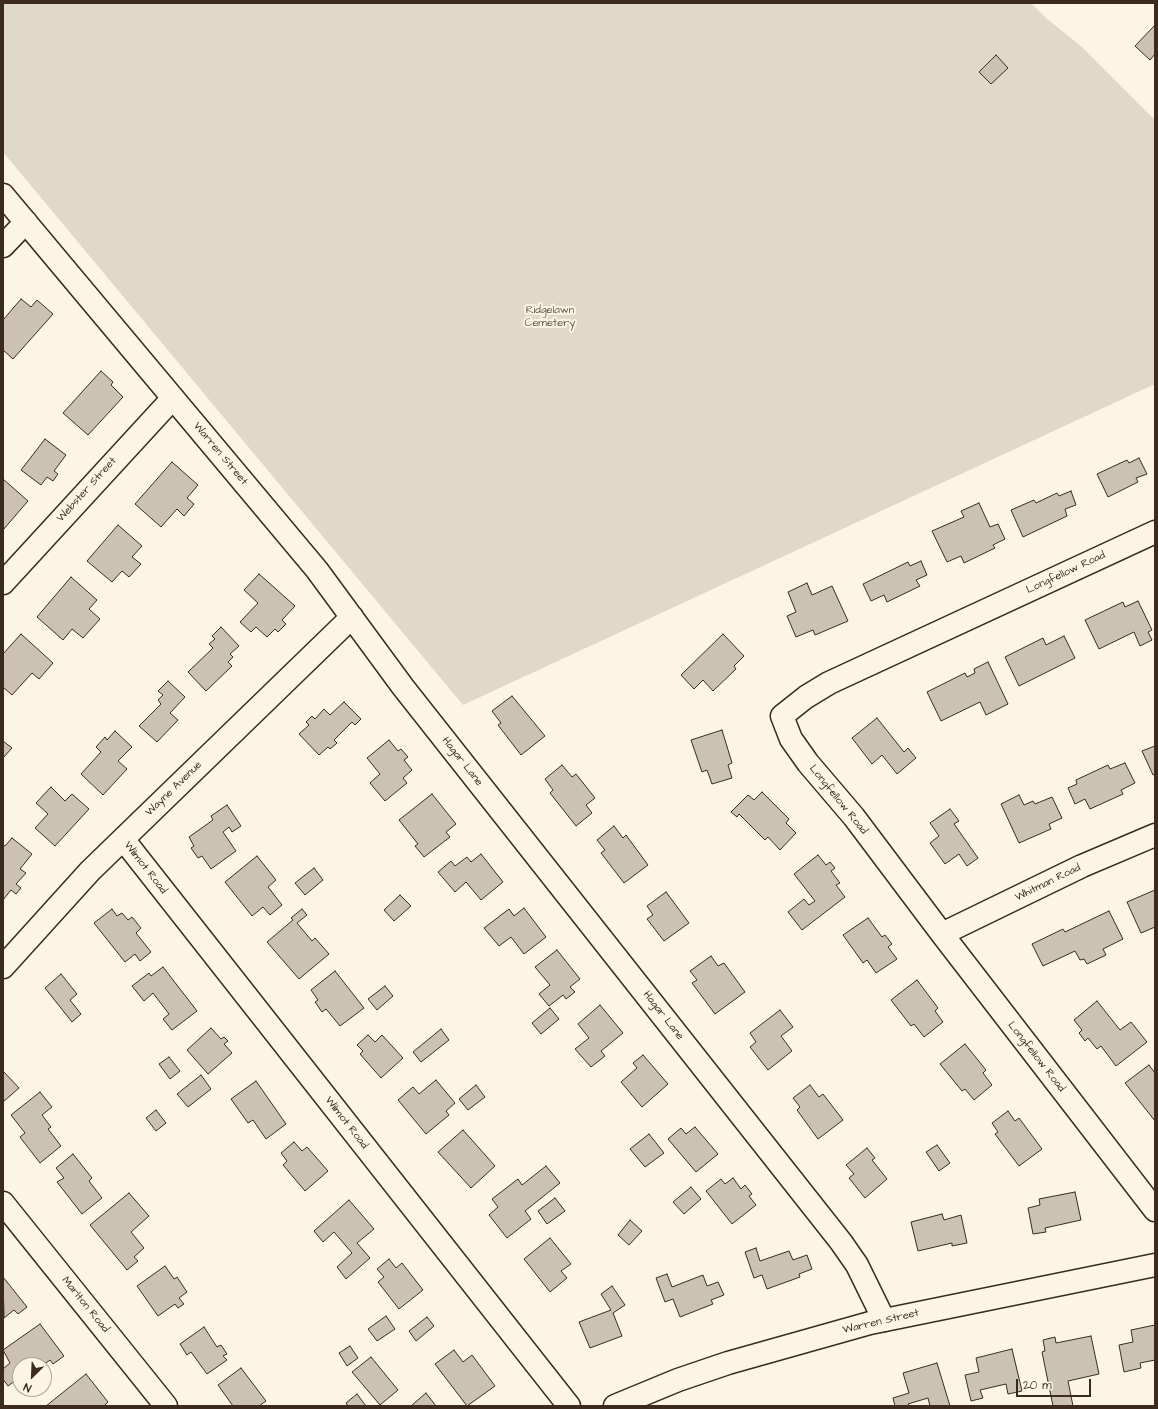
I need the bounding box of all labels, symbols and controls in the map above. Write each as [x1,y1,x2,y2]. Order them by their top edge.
park label: Ridgelawn Cemetery [525,304,575,330]
street label: Warren Street [190,420,250,488]
street label: Webster Street [54,455,120,525]
street label: Longfellow Road [1024,549,1108,597]
street label: Hagar Lane [439,735,485,789]
street label: Wayne Avenue [143,759,205,819]
street label: Longfellow Road [806,763,870,837]
street label: Wilmot Road [121,839,169,897]
street label: Whitman Road [1013,861,1083,905]
street label: Hagar Lane [640,989,686,1043]
street label: Longfellow Road [1004,1019,1068,1095]
street label: Wilmot Road [322,1094,370,1152]
street label: Marlton Road [58,1274,112,1336]
street label: Warren Street [842,1307,920,1337]
north arrow [12,1357,52,1397]
scale bar [1018,1371,1093,1397]
text: 20 m [1023,1377,1052,1394]
text: N [21,1379,34,1396]

